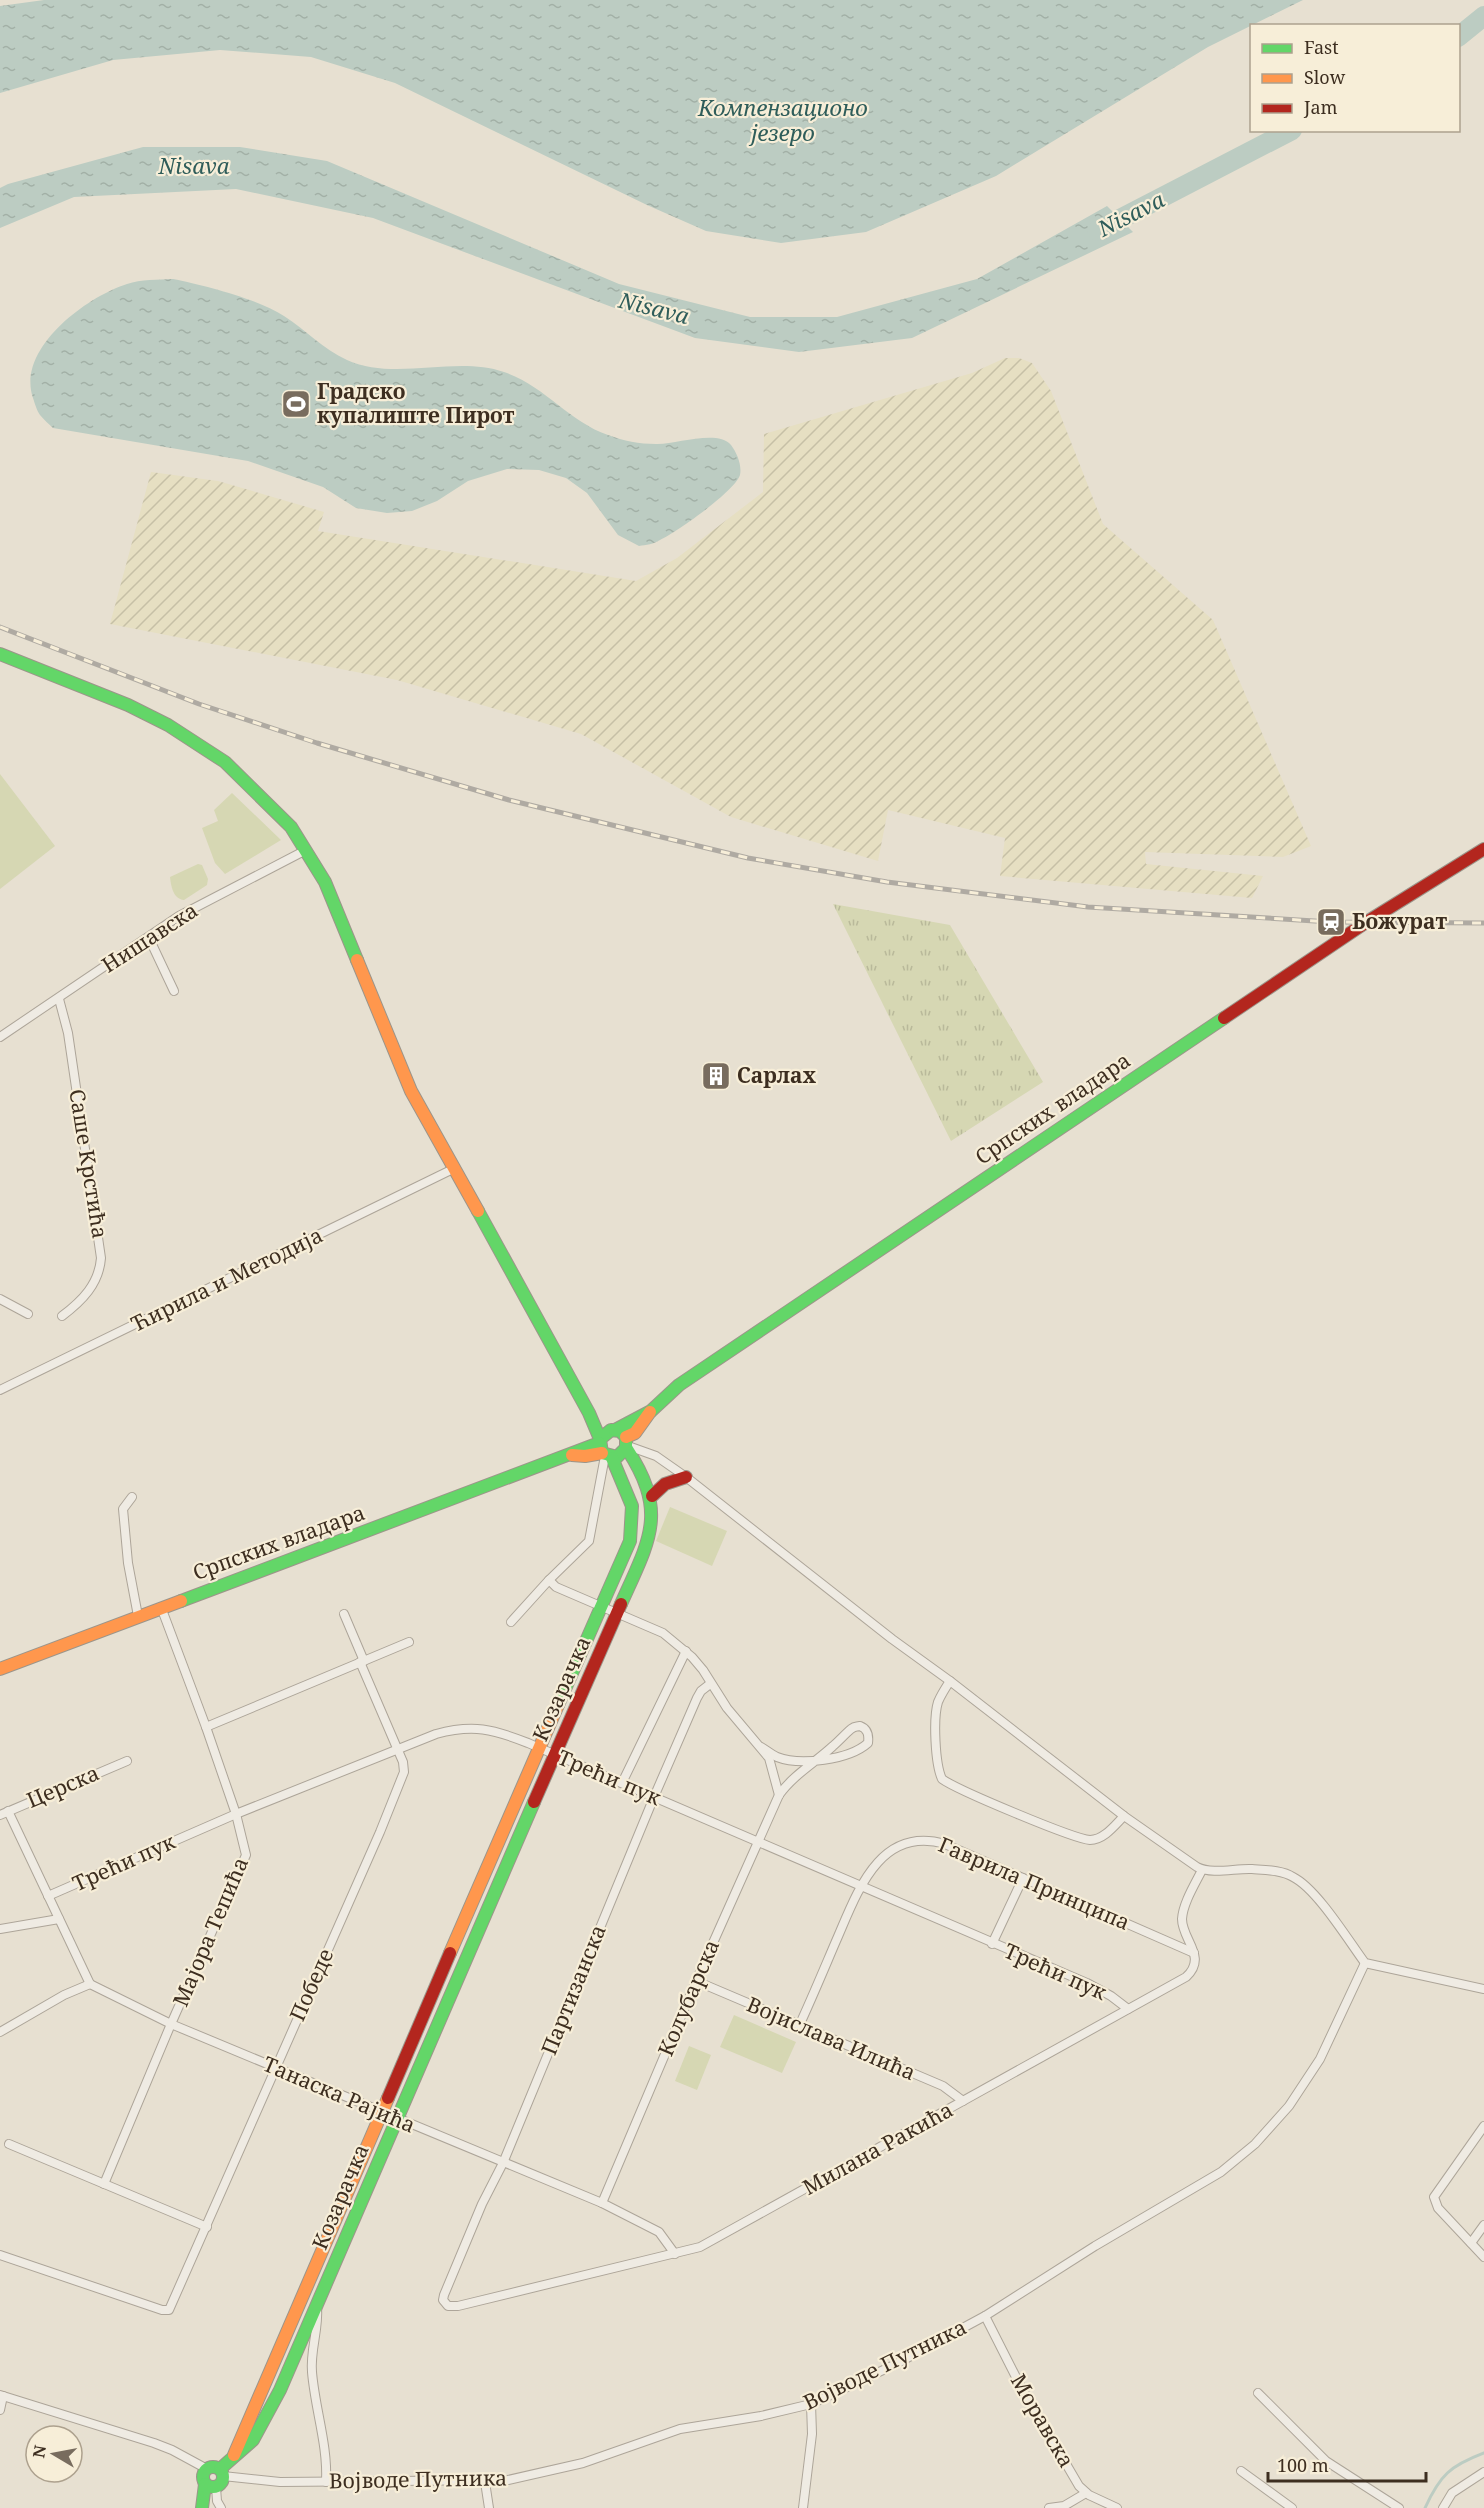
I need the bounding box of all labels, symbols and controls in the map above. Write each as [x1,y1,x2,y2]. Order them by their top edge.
legend [1250,24,1460,132]
text: Fast [1304,35,1339,59]
text: Slow [1304,65,1346,89]
water label: Компензационо језеро [697,92,868,147]
text: Jam [1303,95,1338,119]
water label: Nisava [158,150,230,180]
water label: Nisava [1091,184,1169,243]
water label: Nisava [615,284,693,330]
place label: Градско купалиште Пирот [317,377,515,429]
sports icon: Градско купалиште Пирот [280,388,312,420]
street label: Нишавска [96,896,203,979]
station icon: Божурат [1315,906,1347,938]
place label: Божурат [1352,907,1447,935]
street label: Српских владара [969,1046,1135,1170]
building icon: Сарлах [700,1060,732,1092]
place label: Сарлах [737,1061,816,1089]
street label: Саше Крстића [63,1087,115,1241]
street label: Ћирила и Методија [126,1220,327,1338]
street label: Српских владара [189,1498,369,1586]
street label: Козарачка [526,1632,597,1745]
street label: Трећи пук [554,1743,666,1812]
street label: Церска [22,1758,103,1814]
street label: Трећи пук [68,1827,180,1897]
street label: Гаврила Принципа [934,1830,1134,1936]
street label: Мајора Тепића [166,1853,254,2011]
street label: Партизанска [534,1920,612,2059]
street label: Колубарска [651,1935,725,2060]
street label: Трећи пук [1000,1936,1112,2006]
street label: Победе [283,1944,339,2025]
street label: Војислава Илића [743,1990,920,2086]
street label: Танаска Рајића [259,2049,420,2139]
street label: Милана Ракића [797,2095,958,2201]
street label: Козарачка [305,2140,375,2254]
street label: Војводе Путника [798,2312,971,2416]
street label: Моравска [1005,2369,1081,2472]
north arrow [24,2424,84,2484]
text: N [27,2443,51,2460]
scale bar [1268,2445,1426,2483]
text: 100 m [1277,2453,1329,2477]
street label: Војводе Путника [329,2463,507,2495]

